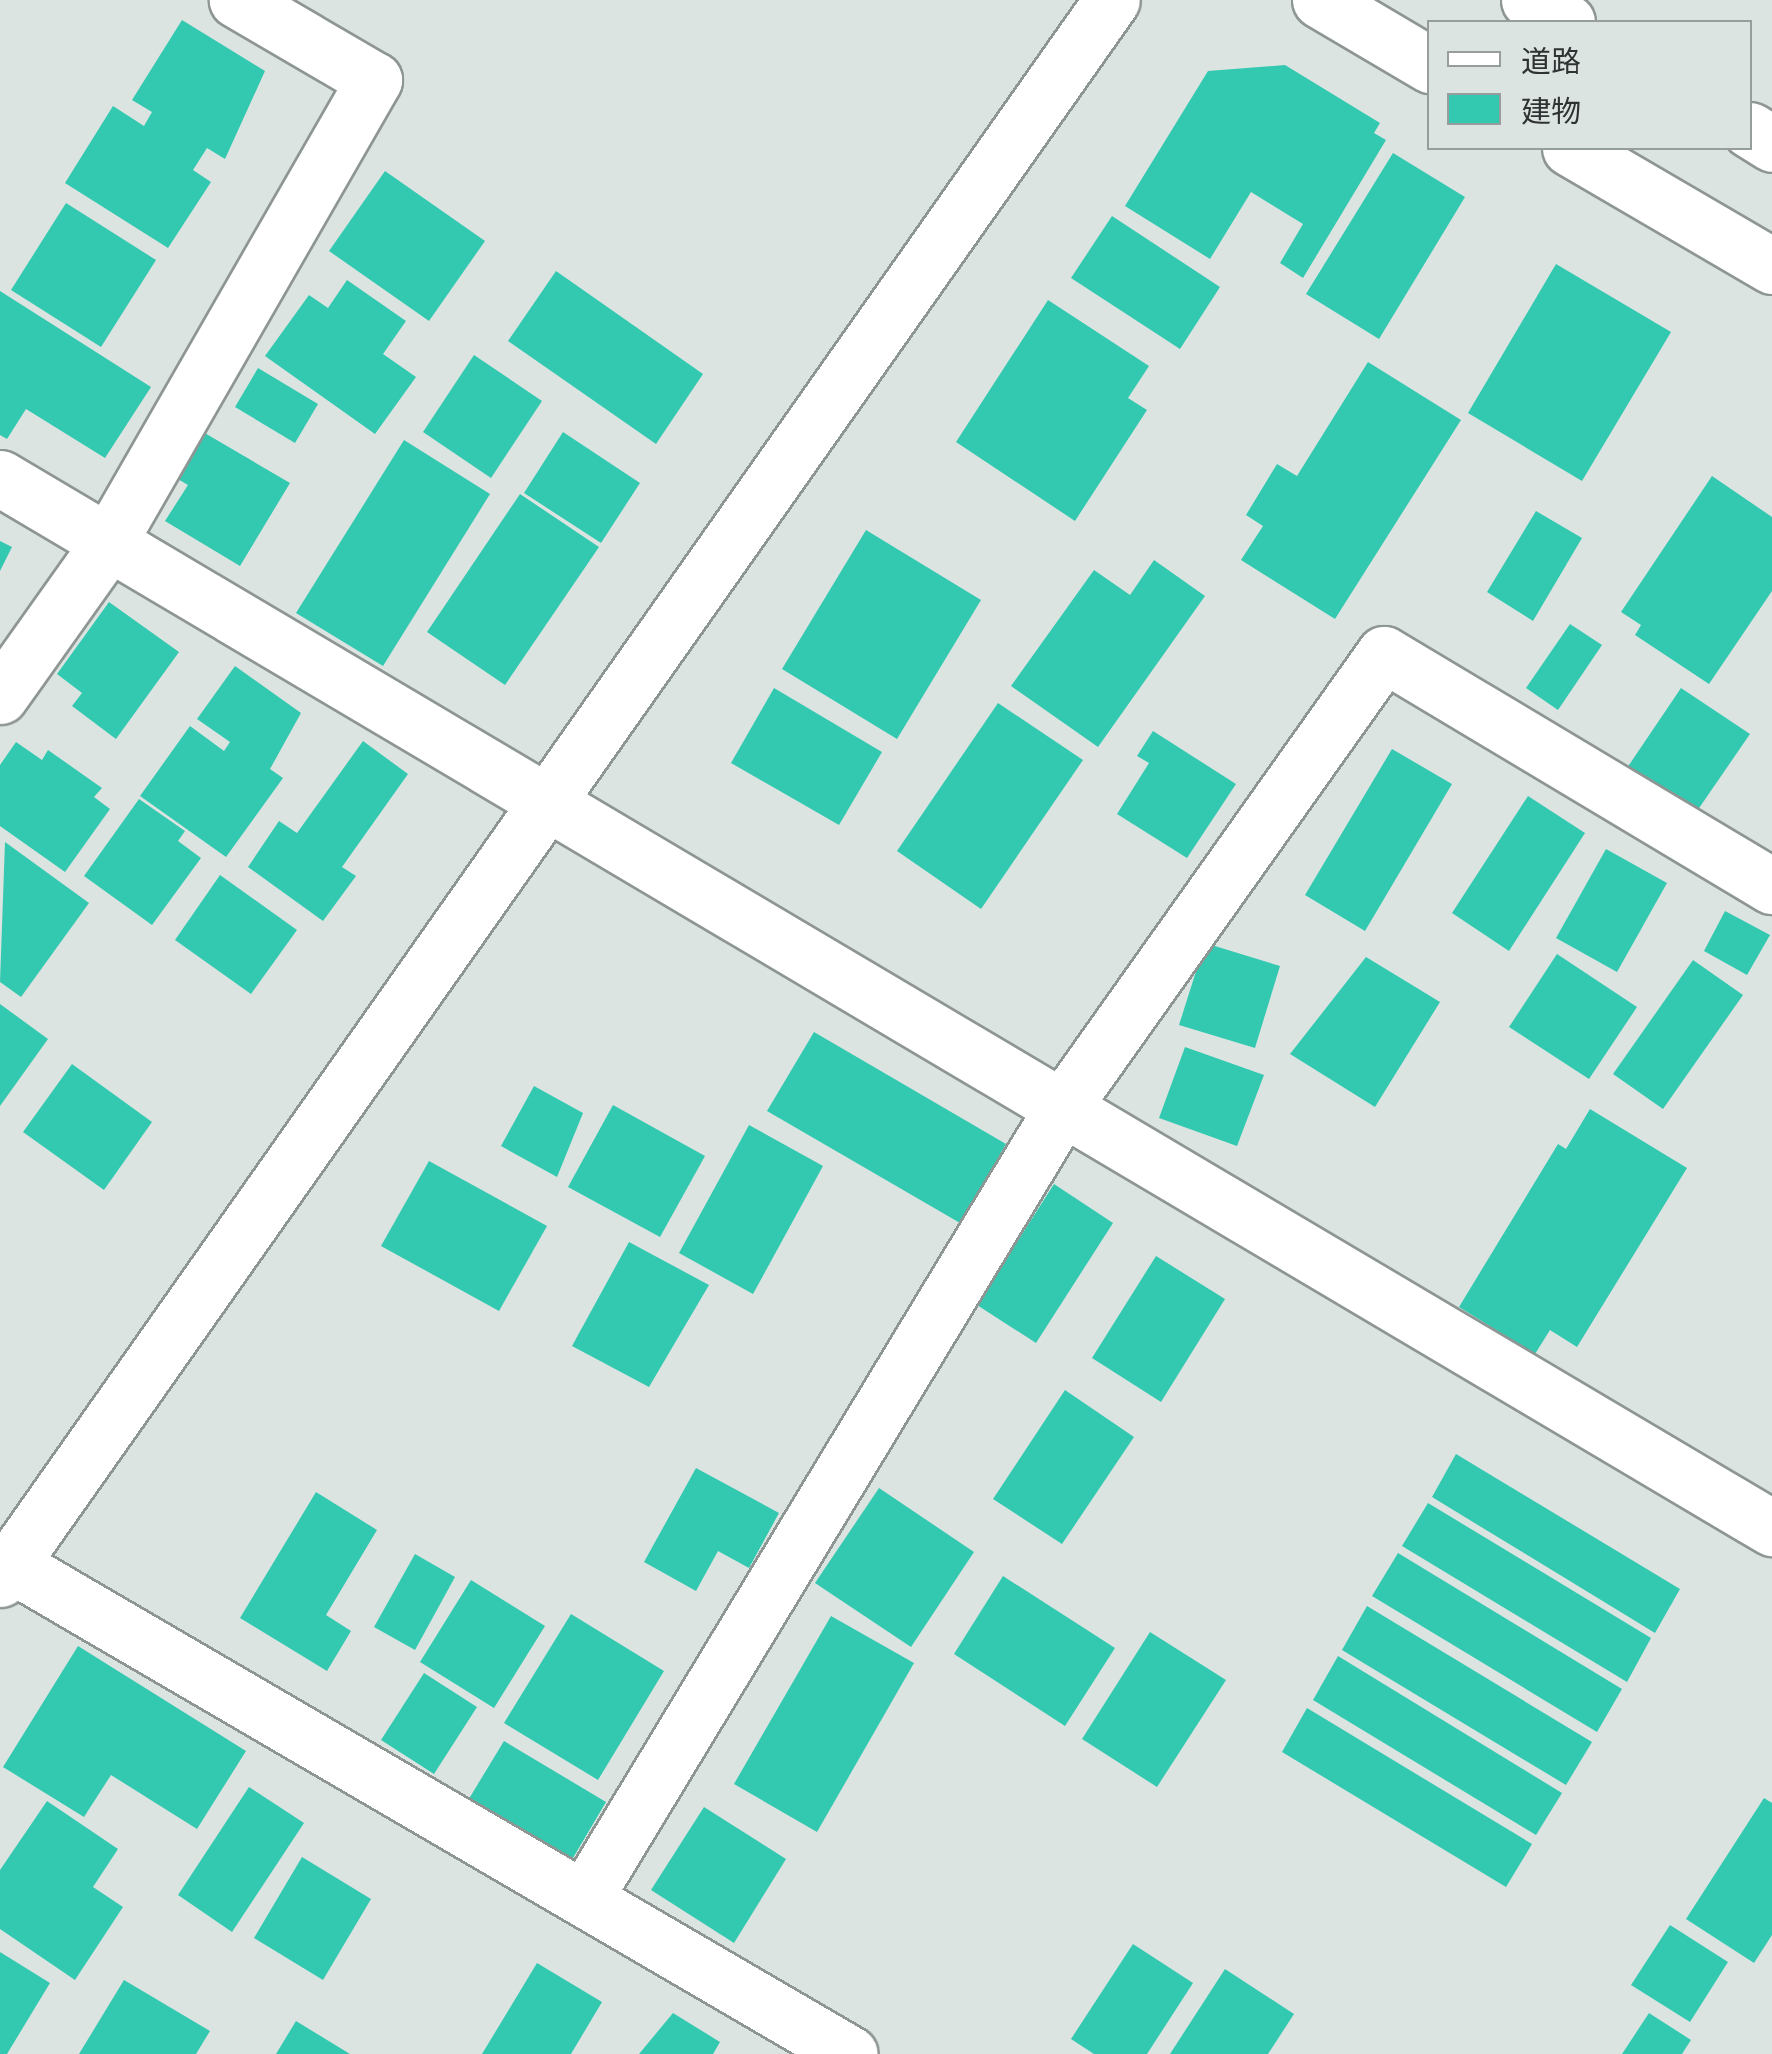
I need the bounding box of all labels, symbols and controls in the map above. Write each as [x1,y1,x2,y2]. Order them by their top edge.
legend [1427,20,1752,150]
text: 道路 [1521,44,1581,79]
text: 建物 [1521,94,1581,129]

